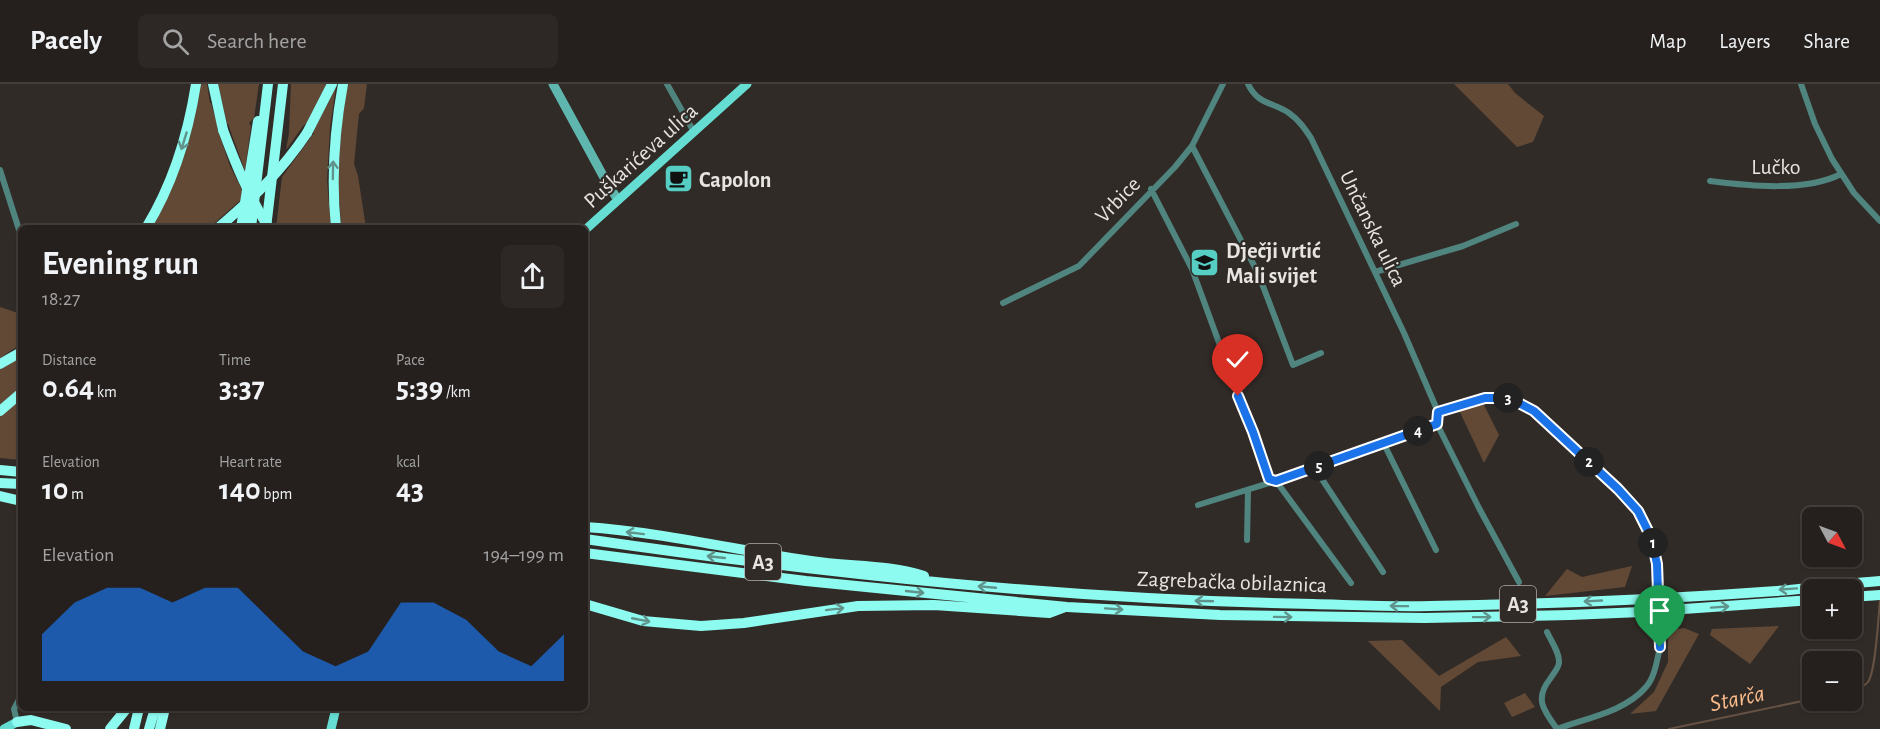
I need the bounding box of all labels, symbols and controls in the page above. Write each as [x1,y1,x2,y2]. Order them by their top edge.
search box [138,14,558,68]
icon: search [159,25,192,58]
text: Pacely [30,27,102,55]
text: Search here [207,30,307,52]
text: Map [1650,31,1686,52]
text: Layers [1719,31,1770,52]
text: Share [1803,31,1850,52]
street label: Puškarićeva ulica [580,99,702,212]
one-way arrow [178,131,189,150]
street label: Lučko [1751,156,1801,178]
one-way arrow [327,160,339,180]
cafe icon: Capolon [662,163,694,195]
street label: Unčanska ulica [1336,167,1411,290]
place label: Capolon [699,169,771,191]
street label: Vrbice [1091,173,1144,227]
place label: Dječji vrtić Mali svijet [1226,240,1321,288]
button: share [501,245,564,308]
school or university icon: Dječji vrtić Mali svijet [1189,247,1221,279]
text: Evening run [42,248,199,281]
text: 18:27 [42,289,80,309]
pin [1212,334,1263,396]
icon: check [1221,343,1254,376]
text: Distance [42,352,96,368]
text: Time [219,352,251,368]
text: Pace [396,352,425,368]
text: 0.64 [42,373,94,403]
text: 3:37 [219,373,265,403]
text: 5:39 [396,373,443,403]
pin: 3 [1493,383,1523,413]
text: km [94,384,117,400]
text: /km [443,384,471,400]
text: 3 [1505,390,1511,406]
pin: 4 [1403,416,1433,446]
text: 4 [1414,423,1422,439]
pin: 2 [1574,447,1604,477]
pin: 5 [1304,451,1334,481]
text: Elevation [42,454,100,470]
text: Heart rate [219,454,282,470]
text: kcal [396,454,420,470]
text: 2 [1585,454,1593,470]
text: 5 [1316,458,1322,474]
text: 10 [42,475,68,505]
text: 140 [219,475,261,505]
text: 43 [396,475,424,505]
text: m [68,486,84,502]
text: bpm [261,486,292,502]
north arrow [1802,507,1862,567]
map controls [1802,507,1862,711]
one-way arrow [626,527,645,538]
pin: 1 [1638,528,1668,558]
text: 1 [1650,535,1656,551]
road number: A3 [745,544,781,580]
text: Elevation [42,545,114,565]
text: 194–199 m [484,545,564,565]
one-way arrow [706,551,726,562]
street label: Zagrebačka obilaznica [1137,568,1327,596]
button: + [1802,579,1862,639]
one-way arrow [978,581,998,592]
one-way arrow [1779,584,1799,595]
pin [1634,585,1685,647]
road number: A3 [1500,586,1536,622]
one-way arrow [905,587,925,598]
icon: arrive [1643,594,1676,627]
one-way arrow [1194,595,1214,607]
one-way arrow [1584,595,1604,606]
one-way arrow [1389,600,1409,612]
one-way arrow [1710,601,1730,612]
one-way arrow [824,604,844,615]
one-way arrow [1104,604,1124,615]
one-way arrow [1272,611,1292,622]
one-way arrow [1472,611,1492,623]
one-way arrow [631,615,650,626]
button: − [1802,651,1862,711]
water label: Starča [1708,681,1767,716]

